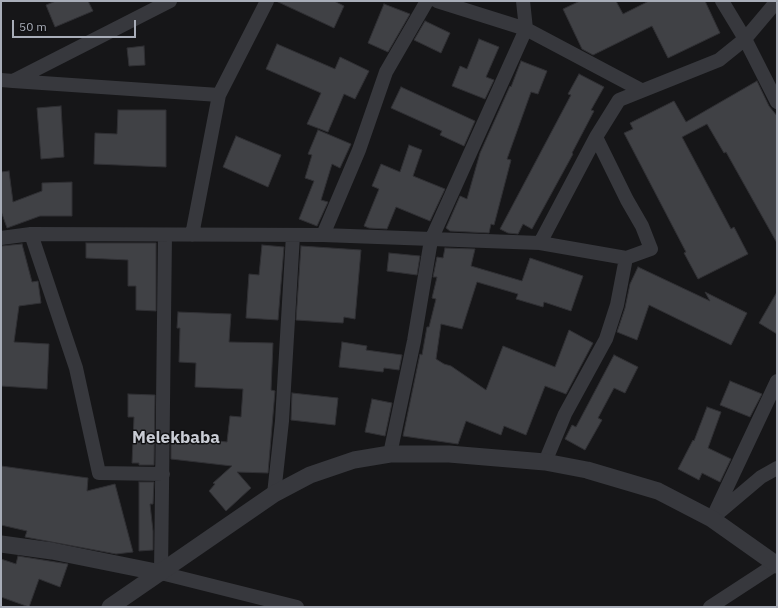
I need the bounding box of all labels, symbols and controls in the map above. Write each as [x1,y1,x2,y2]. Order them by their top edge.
scale bar [14,12,138,38]
text: 50 m [19,19,47,34]
district label: Melekbaba [132,428,220,448]

